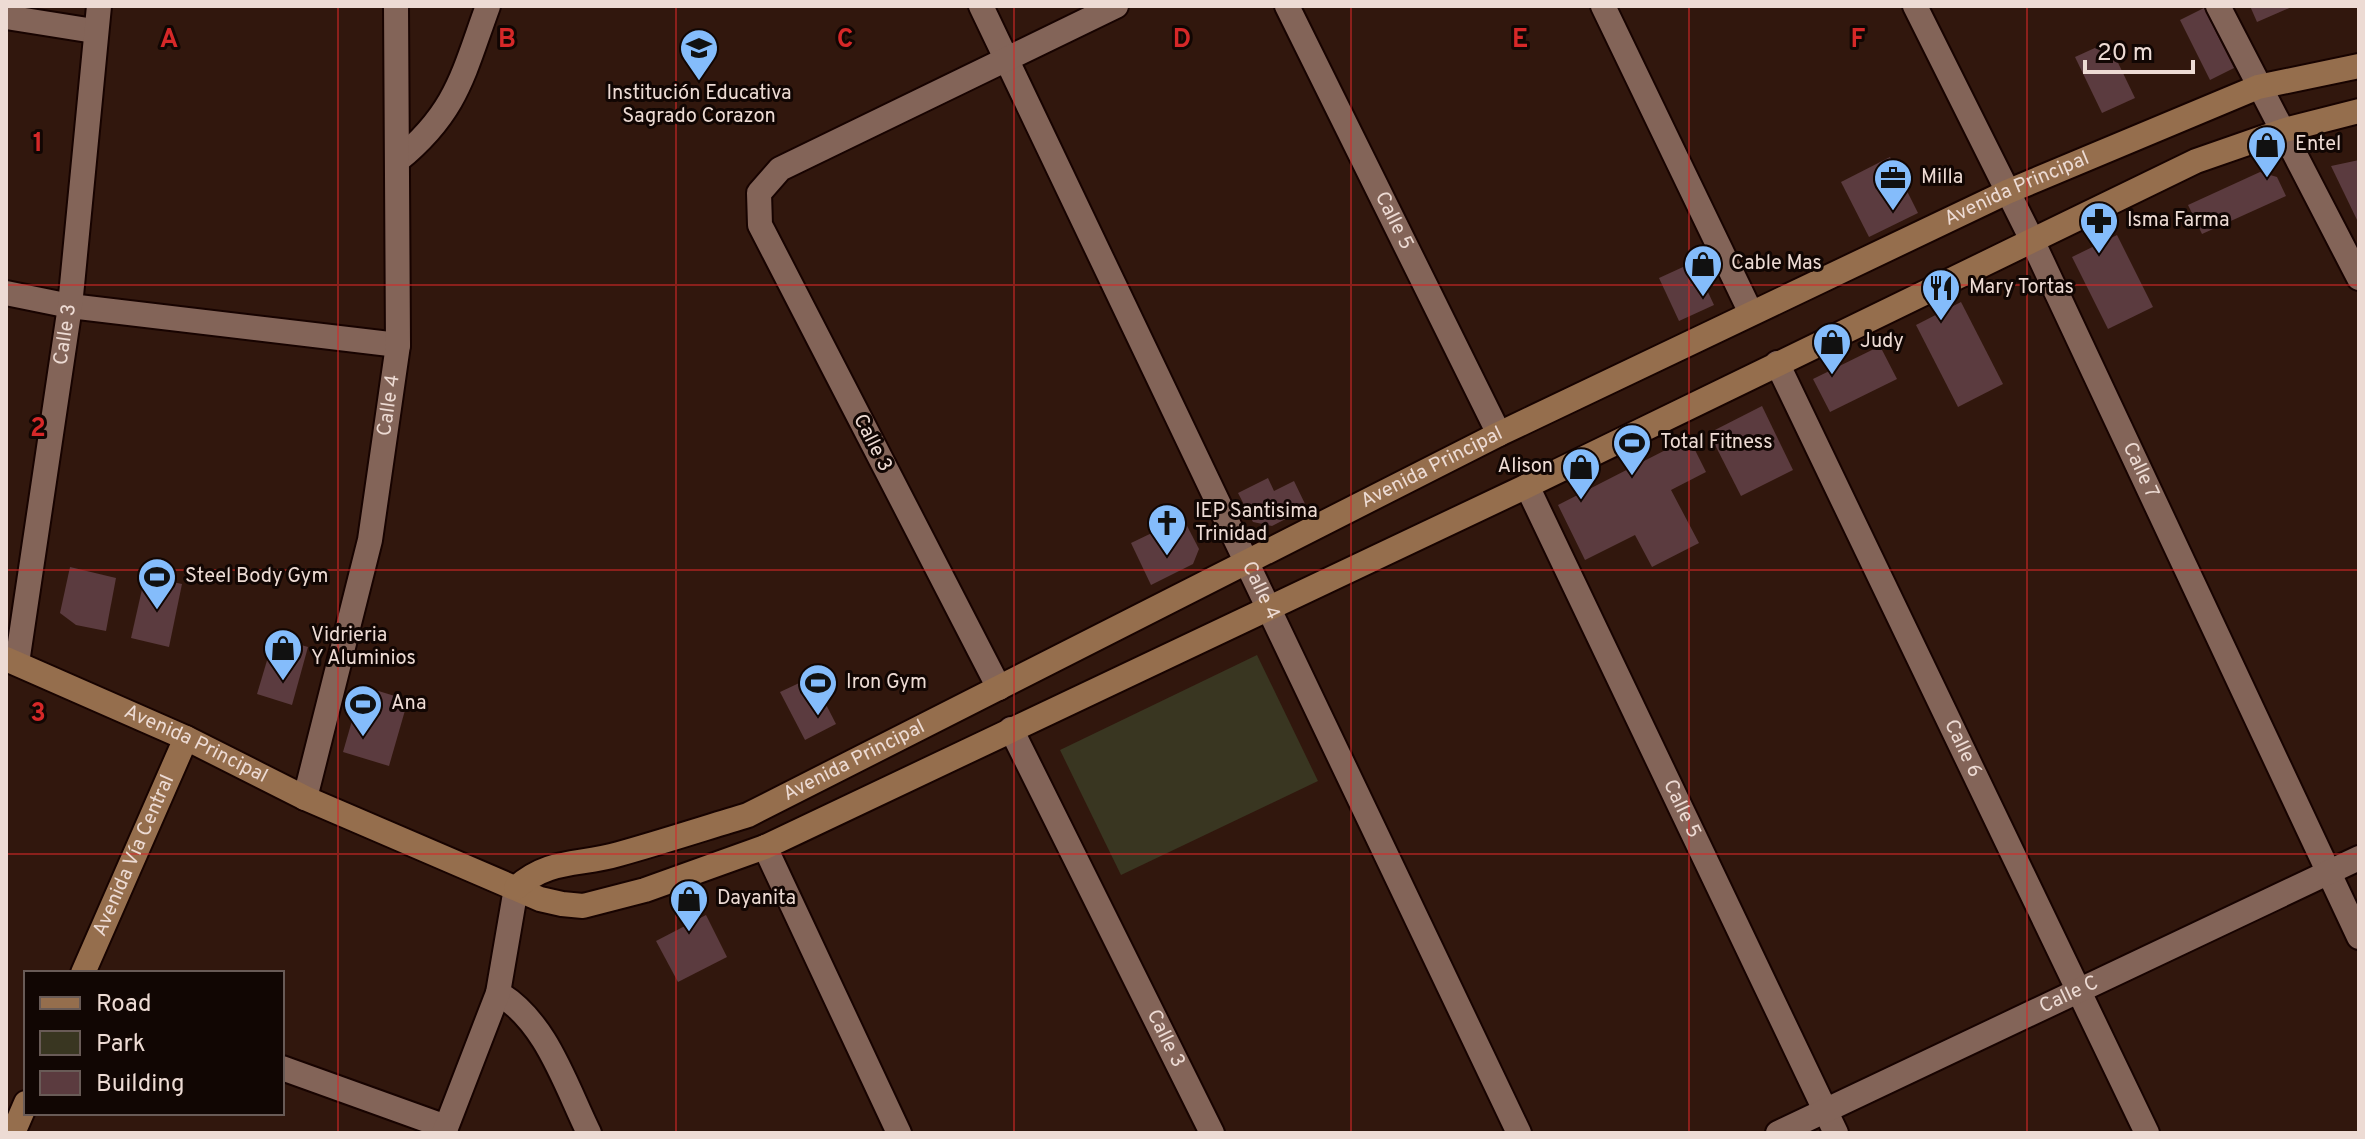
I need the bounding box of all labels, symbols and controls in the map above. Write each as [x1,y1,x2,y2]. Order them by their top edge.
text: A [160,24,178,57]
text: B [498,24,516,57]
text: C [837,24,853,57]
text: D [1173,24,1191,57]
text: E [1512,24,1528,57]
text: F [1851,24,1866,57]
scale bar [2085,24,2193,74]
school or university icon: Institución Educativa Sagrado Corazon [678,27,720,82]
text: 20 m [2097,39,2153,69]
place label: Institución Educativa Sagrado Corazon [606,81,792,130]
shop icon: Entel [2246,124,2288,179]
text: 1 [33,128,43,161]
place label: Entel [2295,132,2341,158]
street label: Avenida Principal [1940,146,2093,233]
office icon: Milla [1872,157,1914,212]
place label: Milla [1921,165,1963,191]
street label: Calle 5 [1368,188,1419,255]
pharmacy icon: Isma Farma [2078,200,2120,255]
place label: Isma Farma [2127,208,2230,234]
shop icon: Cable Mas [1682,243,1724,298]
place label: Cable Mas [1731,251,1822,277]
restaurant icon: Mary Tortas [1920,267,1962,322]
place label: Mary Tortas [1969,275,2074,301]
street label: Calle 3 [48,302,83,367]
shop icon: Judy [1811,321,1853,376]
place label: Judy [1860,329,1904,355]
street label: Calle 4 [372,373,407,438]
street label: Calle 3 [846,410,898,476]
text: 2 [30,413,46,446]
street label: Avenida Principal [1357,421,1507,515]
sports icon: Total Fitness [1611,422,1653,477]
place label: Total Fitness [1660,430,1773,456]
street label: Calle 7 [2116,438,2164,503]
shop icon: Alison [1560,446,1602,501]
place label: Alison [1498,454,1553,480]
place label: IEP Santisima Trinidad [1195,499,1318,548]
church icon: IEP Santisima Trinidad [1146,502,1188,557]
sports icon: Steel Body Gym [136,556,178,611]
street label: Calle 4 [1235,557,1285,624]
place label: Steel Body Gym [185,564,328,590]
place label: Vidrieria Y Aluminios [311,623,416,672]
shop icon: Vidrieria Y Aluminios [262,627,304,682]
sports icon: Iron Gym [797,662,839,717]
place label: Iron Gym [846,670,927,696]
sports icon: Ana [342,683,384,738]
place label: Ana [391,691,426,717]
text: 3 [30,698,46,731]
street label: Avenida Principal [120,699,272,790]
street label: Avenida Principal [779,714,930,808]
street label: Calle 6 [1937,715,1987,782]
street label: Avenida Vía Central [88,771,181,941]
street label: Calle 5 [1656,776,1706,843]
shop icon: Dayanita [668,878,710,933]
place label: Dayanita [717,886,796,912]
street label: Calle C [2035,970,2103,1020]
legend [24,971,284,1115]
text: Road [96,990,152,1020]
street label: Calle 3 [1140,1005,1190,1072]
text: Park [96,1030,146,1060]
text: Building [96,1070,185,1100]

